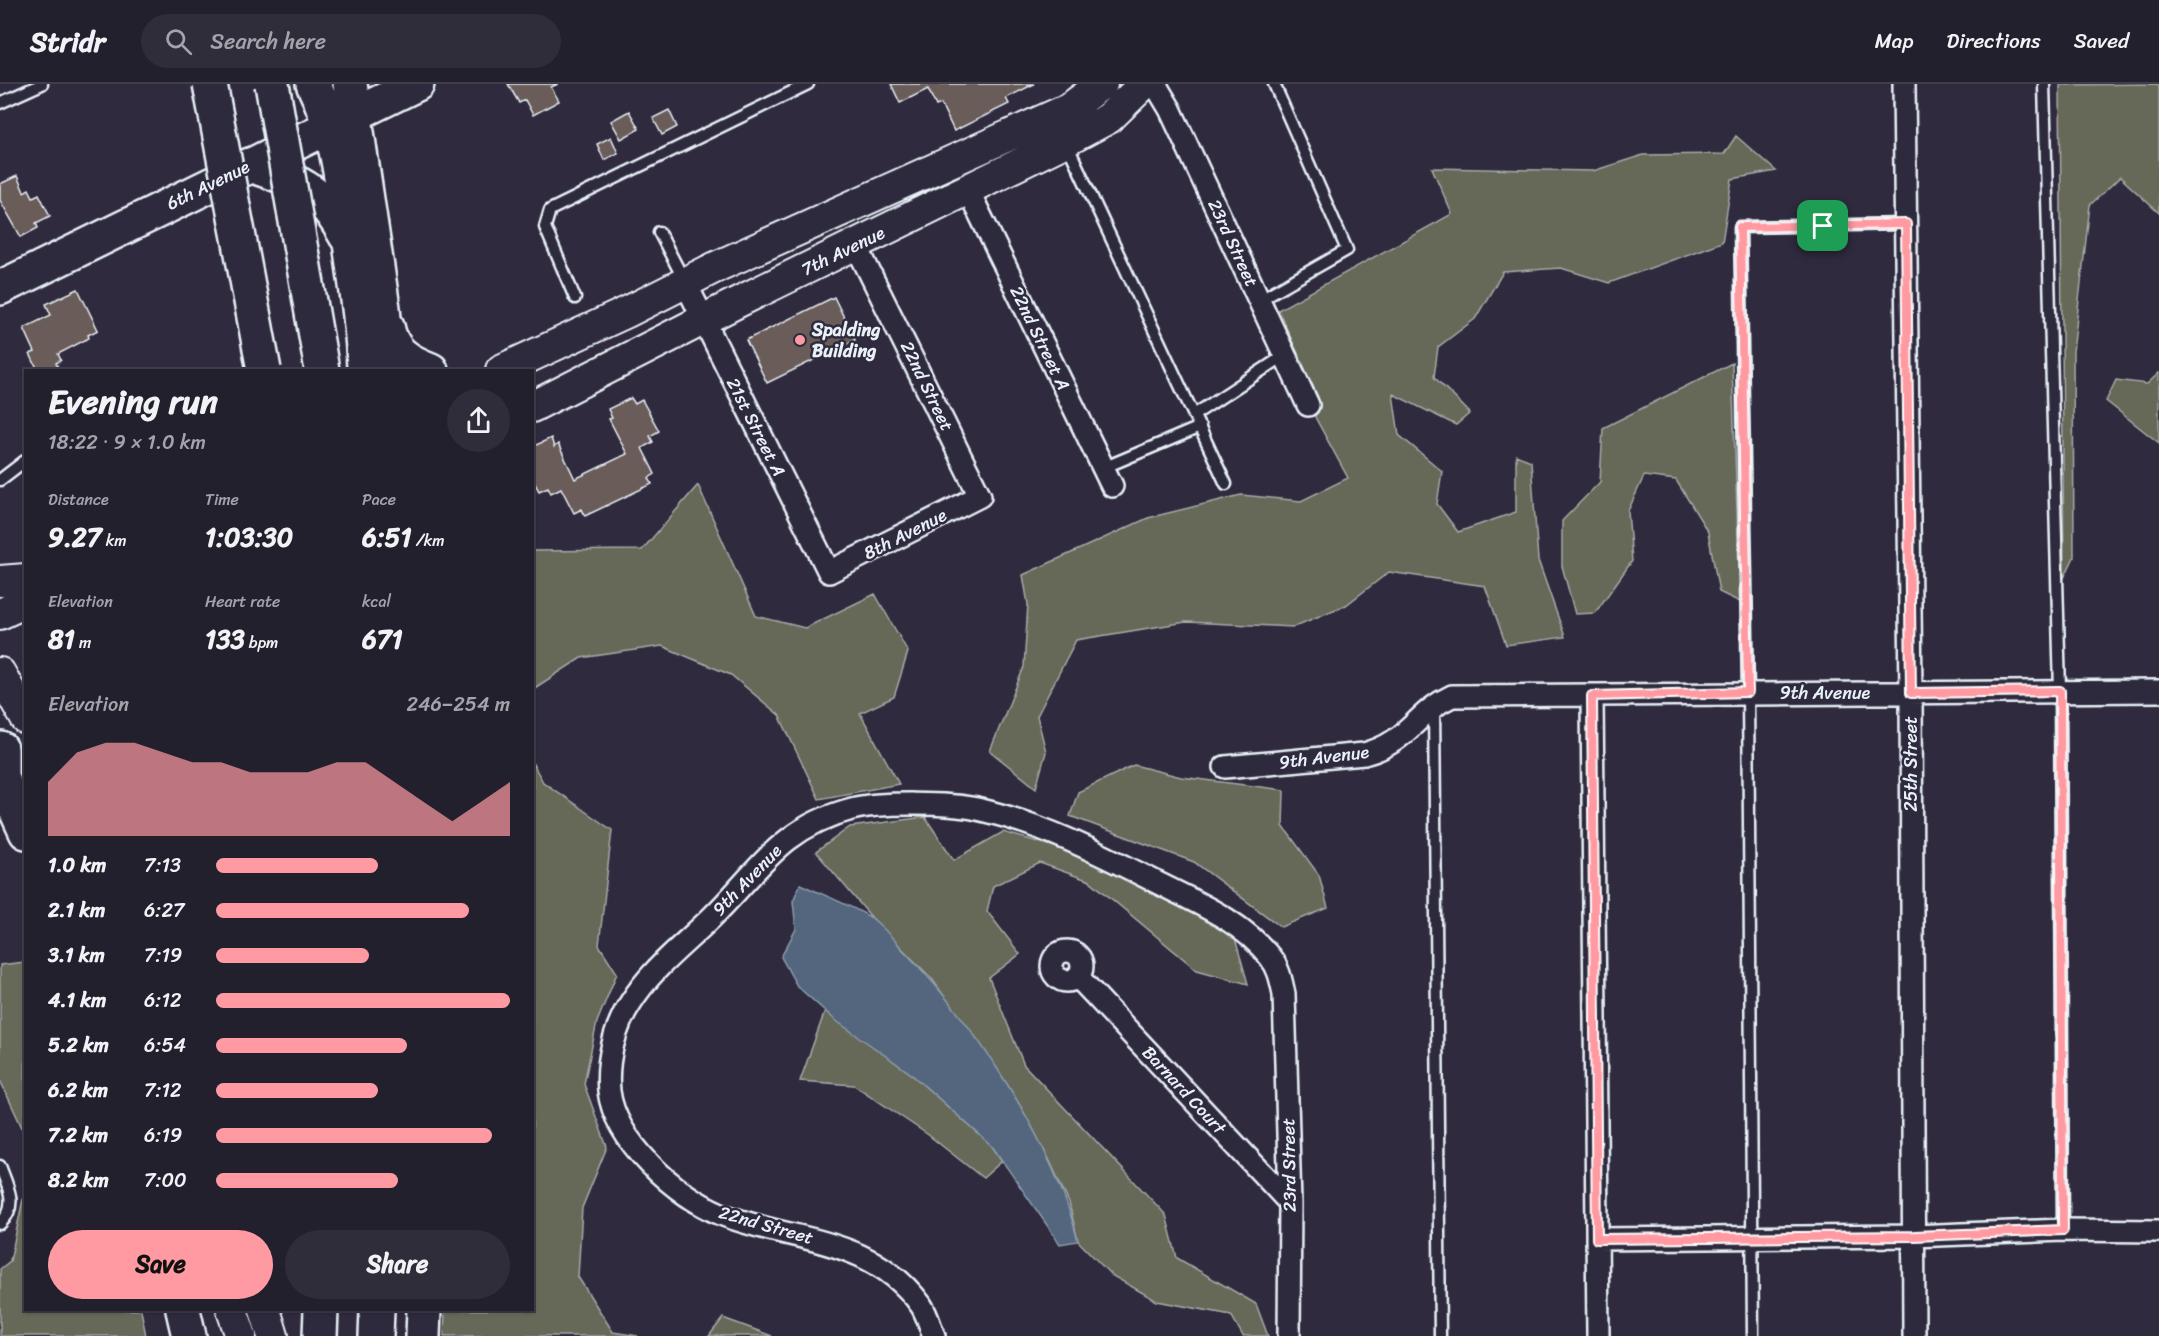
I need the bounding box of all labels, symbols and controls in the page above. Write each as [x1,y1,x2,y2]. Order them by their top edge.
search box [141,14,561,68]
text: Stridr [30,17,105,66]
text: Search here [210,22,326,61]
text: Map [1875,22,1913,60]
text: Directions [1946,22,2041,60]
text: Saved [2074,22,2129,60]
icon: search [162,25,195,58]
street label: 6th Avenue [161,151,256,219]
street label: 23rd Street [1199,194,1267,293]
pin [1797,200,1848,251]
icon: arrive [1806,209,1839,242]
street label: 7th Avenue [796,217,891,285]
street label: 22nd Street A [1001,280,1079,396]
place label: Spalding Building [811,314,880,367]
marker: Spalding Building [793,333,807,347]
street label: 22nd Street [891,335,963,437]
street label: 21st Street A [717,372,795,482]
text: Evening run [48,373,218,431]
button: share [447,389,510,452]
text: 18:22 · 9 × 1.0 km [48,425,206,460]
text: Distance [48,485,109,514]
text: Time [205,485,239,514]
text: Pace [362,485,396,514]
street label: 8th Avenue [858,499,953,569]
text: 9.27 [48,514,102,560]
text: 1:03:30 [205,514,293,560]
text: 6:51 [362,514,412,560]
text: km [102,526,127,555]
text: /km [412,526,445,555]
text: Elevation [48,587,113,616]
text: Heart rate [205,587,280,616]
text: kcal [362,587,391,616]
text: 81 [48,616,75,662]
text: 133 [205,616,245,662]
text: 671 [362,616,403,662]
text: m [75,628,91,657]
text: bpm [245,628,278,657]
street label: 9th Avenue [1780,677,1871,709]
text: Elevation [48,687,129,722]
text: 246–254 m [406,687,510,722]
street label: 25th Street [1895,716,1927,812]
street label: 9th Avenue [1277,736,1371,778]
street label: 9th Avenue [704,836,790,924]
text: 1.0 km [48,848,106,883]
text: 7:13 [144,848,181,883]
text: 2.1 km [48,893,105,928]
text: 6:27 [144,893,184,928]
text: 3.1 km [48,938,105,973]
text: 7:19 [144,938,182,973]
text: 4.1 km [48,983,106,1018]
text: 6:12 [144,983,182,1018]
text: 5.2 km [48,1028,109,1063]
text: 6:54 [144,1028,186,1063]
street label: Barnard Court [1134,1038,1235,1143]
text: 6.2 km [48,1073,108,1108]
text: 7:12 [144,1073,182,1108]
text: 7.2 km [48,1118,108,1153]
text: 6:19 [144,1118,182,1153]
street label: 23rd Street [1272,1118,1306,1212]
text: 8.2 km [48,1163,109,1198]
text: 7:00 [144,1163,187,1198]
street label: 22nd Street [715,1196,817,1254]
button: Save [48,1230,273,1299]
button: Share [285,1230,510,1299]

